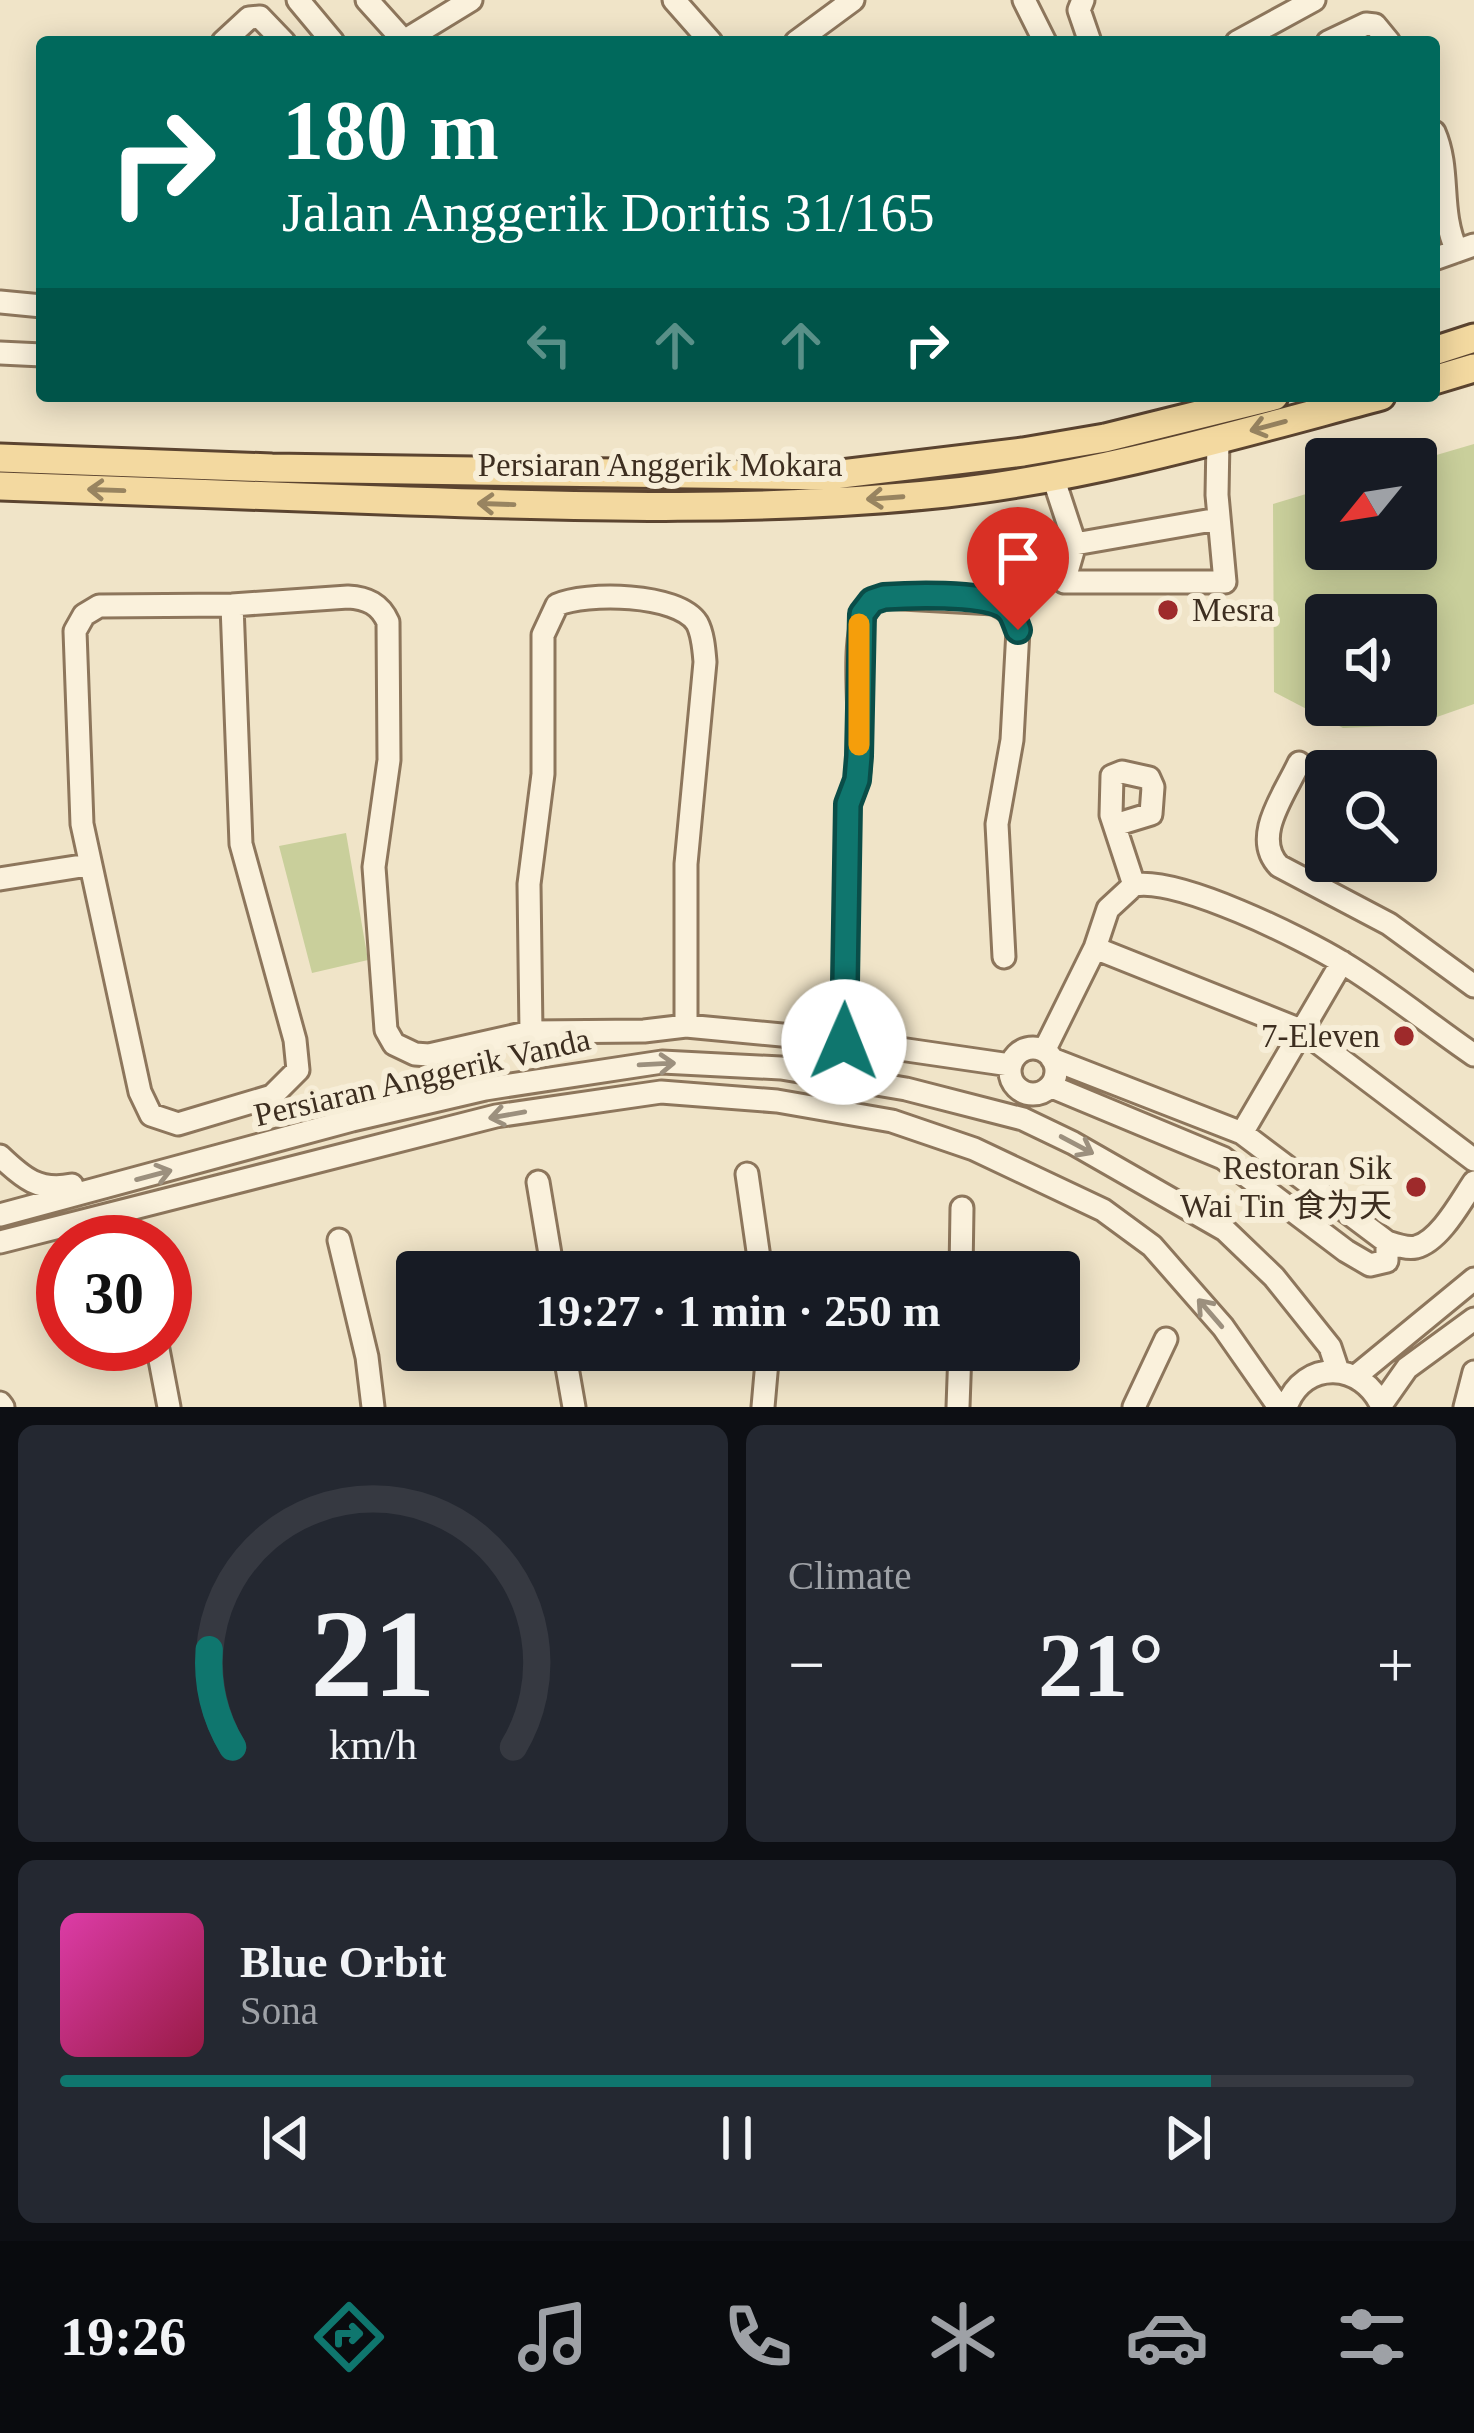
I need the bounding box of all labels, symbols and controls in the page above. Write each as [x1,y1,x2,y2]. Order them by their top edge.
icon: right [84,84,240,240]
text: 180 m [282,84,499,177]
text: Jalan Anggerik Doritis 31/165 [282,183,934,243]
icon: left [516,312,582,378]
icon: ahead [642,312,708,378]
icon: ahead [768,312,834,378]
icon: right [894,312,960,378]
one-way arrow [1250,417,1288,439]
north arrow [1305,438,1437,570]
map controls [1305,438,1437,882]
street label: Persiaran Anggerik Mokara [478,447,843,483]
one-way arrow [87,478,126,501]
one-way arrow [866,486,905,509]
one-way arrow [477,492,516,515]
pin [967,507,1069,630]
icon: arrive [985,525,1051,591]
place label: Mesra [1192,592,1275,628]
button: sound [1305,594,1437,726]
marker: Mesra [1155,597,1181,623]
button: search [1305,750,1437,882]
position arrow [781,979,907,1105]
place label: 7-Eleven [1261,1018,1380,1054]
street label: Persiaran Anggerik Vanda [250,1021,594,1133]
marker: 7-Eleven [1391,1023,1417,1049]
one-way arrow [637,1052,676,1075]
one-way arrow [488,1105,527,1128]
one-way arrow [1058,1135,1094,1158]
place label: Restoran Sik Wai Tin 食为天 [1180,1150,1392,1224]
one-way arrow [134,1162,172,1184]
marker: Restoran Sik Wai Tin 食为天 [1403,1174,1429,1200]
speed limit sign: 30 [36,1215,192,1371]
text: 19:27 · 1 min · 250 m [536,1286,941,1336]
one-way arrow [1197,1298,1225,1328]
text: Climate [788,1554,911,1597]
text: 21 [311,1585,435,1723]
text: 21° [1038,1616,1164,1715]
text: − [788,1628,825,1701]
text: + [1377,1628,1414,1701]
text: km/h [329,1720,417,1767]
text: Blue Orbit [240,1937,446,1987]
text: Sona [240,1989,318,2032]
icon: previous [253,2105,319,2171]
icon: pause [704,2105,770,2171]
icon: next [1155,2105,1221,2171]
icon: directions [307,2295,391,2379]
icon: music [511,2295,595,2379]
icon: phone [716,2295,800,2379]
icon: climate [921,2295,1005,2379]
icon: car [1125,2295,1209,2379]
icon: filters [1330,2295,1414,2379]
text: 19:26 [60,2307,186,2367]

